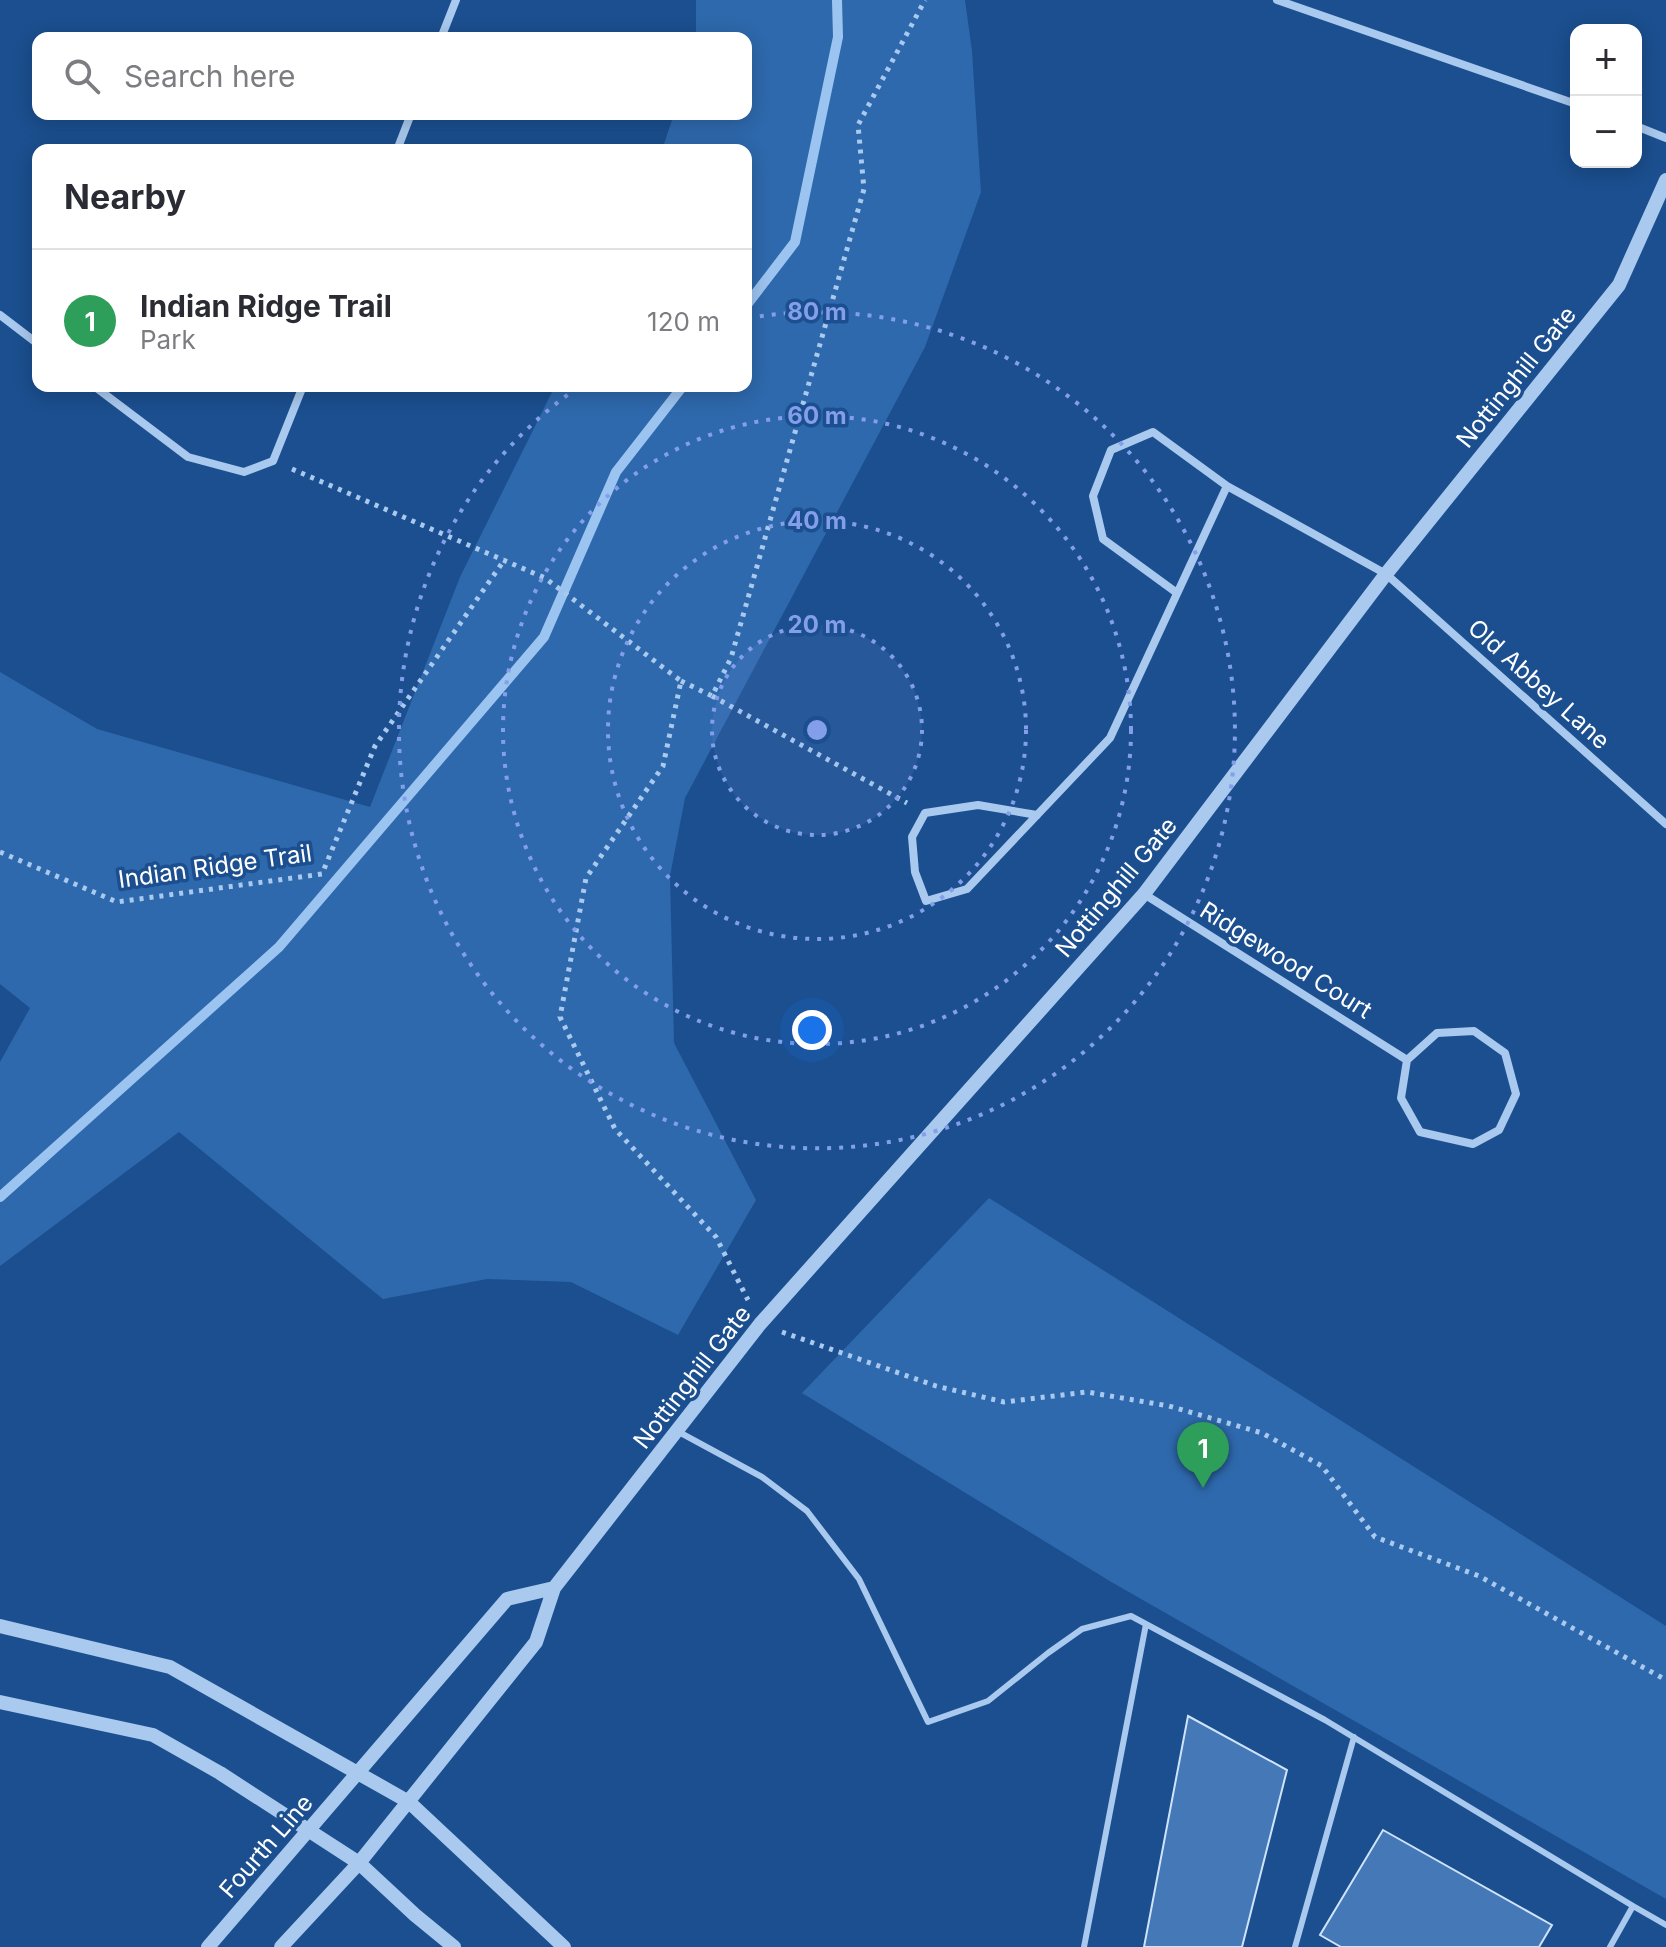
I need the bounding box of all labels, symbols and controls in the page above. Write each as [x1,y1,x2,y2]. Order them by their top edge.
map controls [1570,24,1642,168]
button: + [1570,24,1642,96]
search box [32,32,752,120]
icon: search [60,54,104,98]
text: Search here [124,58,296,94]
button: − [1570,96,1642,168]
text: Nearby [64,176,186,217]
text: Indian Ridge Trail [140,288,392,324]
text: 80 m [787,297,847,326]
street label: Nottinghill Gate [1450,300,1582,454]
text: 1 [84,306,96,337]
text: 120 m [647,306,720,337]
text: Park [140,324,196,355]
text: 60 m [787,401,847,430]
text: 40 m [787,506,847,535]
text: 20 m [788,610,846,639]
street label: Old Abbey Lane [1462,613,1616,755]
centre of rings [803,716,831,744]
street label: Nottinghill Gate [1049,811,1183,963]
street label: Indian Ridge Trail [116,838,314,894]
street label: Ridgewood Court [1195,895,1377,1025]
your location [792,1010,832,1050]
street label: Nottinghill Gate [627,1300,757,1454]
pin: 1 [1177,1422,1229,1488]
street label: Fourth Line [213,1788,319,1904]

